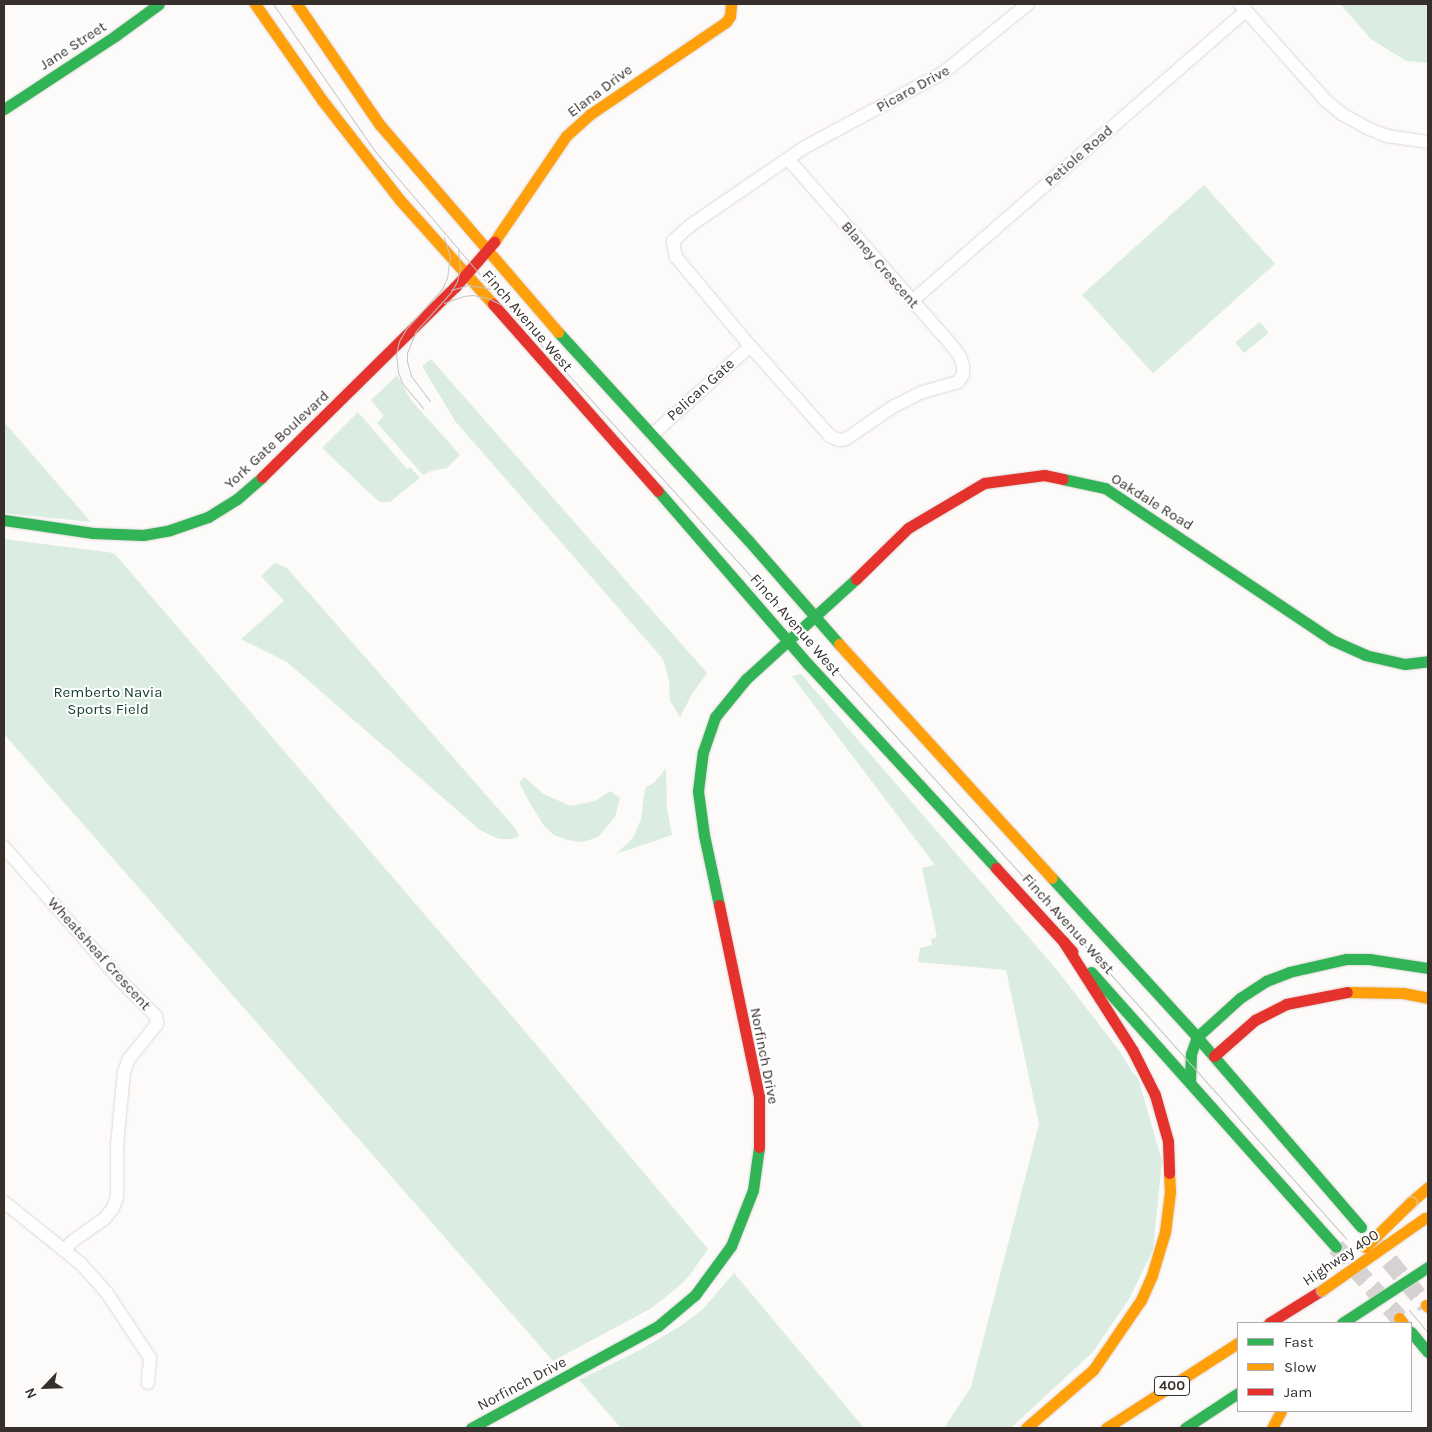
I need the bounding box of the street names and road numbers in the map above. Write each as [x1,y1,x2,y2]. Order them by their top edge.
street label: Jane Street [36,18,110,74]
street label: Elana Drive [564,61,636,121]
street label: Picaro Drive [873,61,953,117]
street label: Petiole Road [1041,122,1117,190]
street label: Blaney Crescent [837,218,923,312]
street label: Finch Avenue West [478,266,576,376]
street label: Pelican Gate [664,355,738,425]
street label: York Gate Boulevard [221,387,333,493]
street label: Oakdale Road [1108,470,1196,534]
street label: Finch Avenue West [746,570,844,680]
street label: Finch Avenue West [1018,870,1118,978]
street label: Wheatsheaf Crescent [43,894,155,1014]
street label: Norfinch Drive [746,1006,782,1106]
street label: Highway 400 [1300,1226,1382,1290]
street label: Norfinch Drive [475,1353,569,1415]
road number: 400 [1153,1374,1191,1398]

